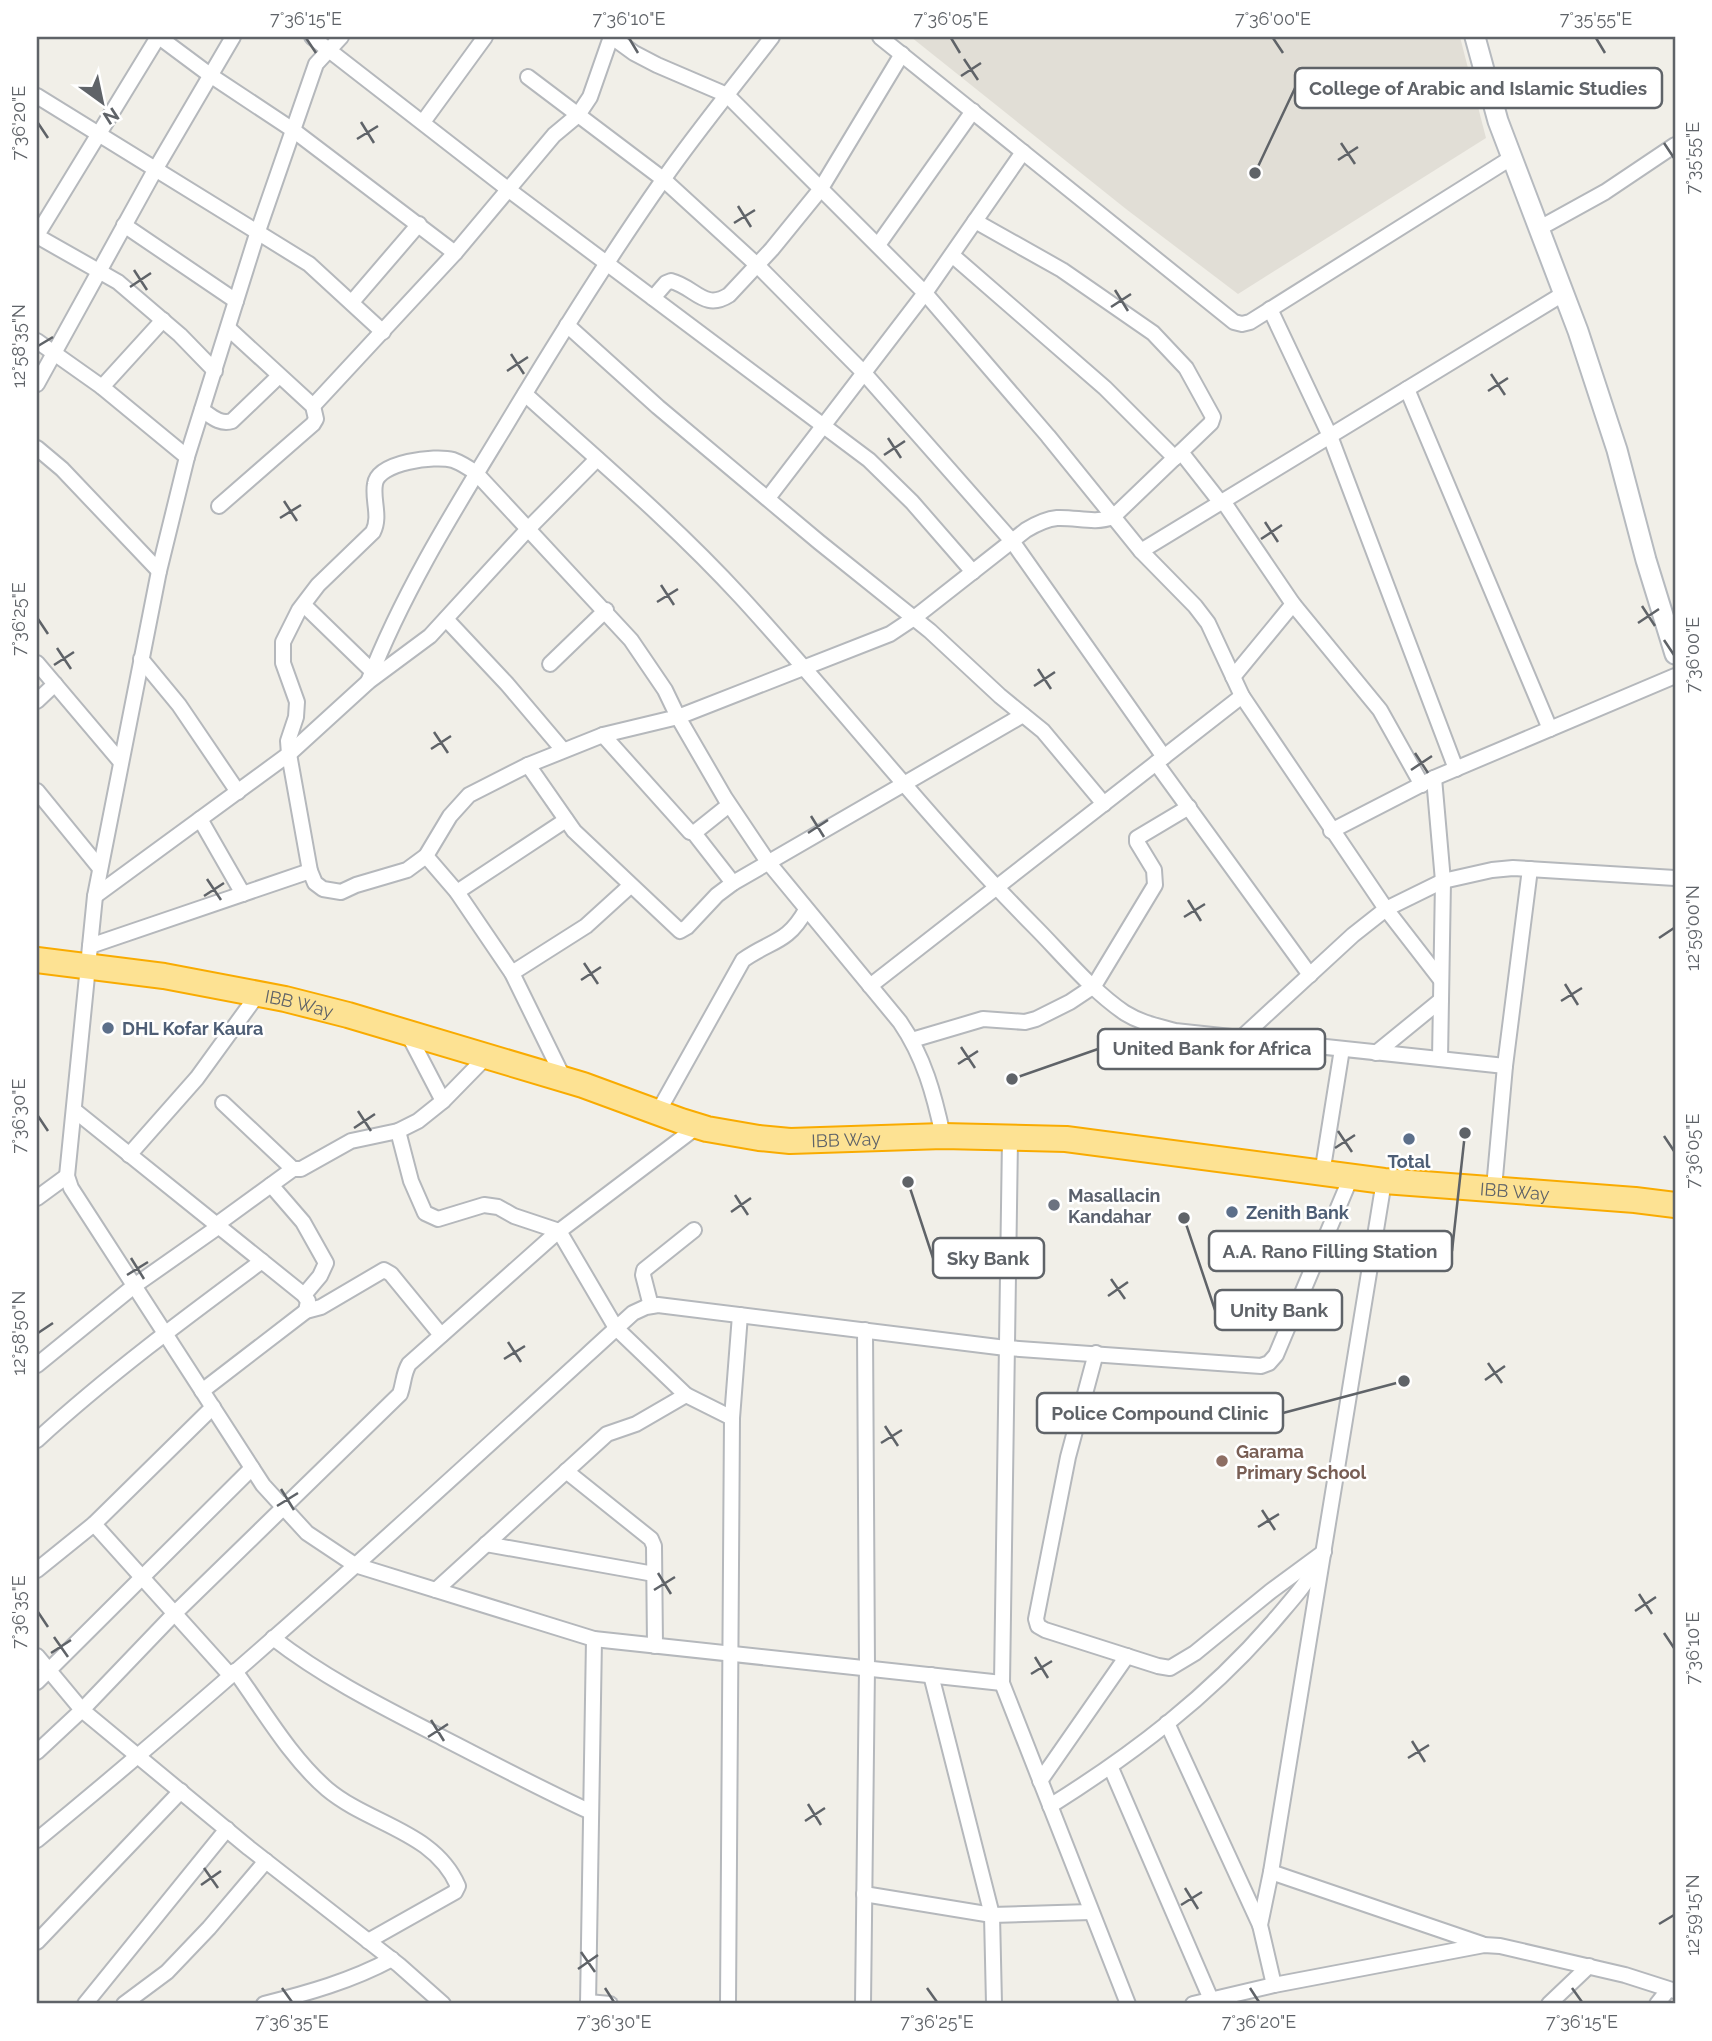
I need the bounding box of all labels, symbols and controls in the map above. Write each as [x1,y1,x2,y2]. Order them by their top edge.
text: 7°36'15"E [270,8,342,29]
text: 7°36'10"E [593,8,666,29]
text: 7°36'05"E [913,8,989,29]
text: 7°36'00"E [1235,8,1311,29]
text: 7°35'55"E [1560,8,1632,29]
north arrow [66,66,136,136]
callout: College of Arabic and Islamic Studies [1295,68,1662,108]
text: College of Arabic and Islamic Studies [1309,77,1647,99]
text: 7°36'20"E [8,86,29,160]
text: N [99,103,123,129]
text: 7°35'55"E [1682,122,1703,194]
text: 12°58'35"N [8,304,29,388]
text: 7°36'25"E [8,582,29,656]
text: 7°36'00"E [1682,617,1703,693]
text: 12°59'00"N [1682,885,1703,971]
street label: IBB Way [263,985,336,1021]
place label: DHL Kofar Kaura [122,1018,263,1039]
marker: DHL Kofar Kaura [100,1020,116,1036]
callout: United Bank for Africa [1098,1029,1325,1069]
text: United Bank for Africa [1113,1037,1312,1059]
text: 7°36'30"E [8,1079,29,1153]
text: 7°36'05"E [1682,1113,1703,1189]
street label: IBB Way [811,1128,881,1151]
marker: Total [1401,1131,1417,1147]
place label: Total [1387,1151,1431,1172]
street label: IBB Way [1479,1178,1551,1204]
place label: Masallacin Kandahar [1068,1185,1160,1227]
marker: Masallacin Kandahar [1046,1197,1062,1213]
place label: Zenith Bank [1246,1202,1350,1223]
marker: Zenith Bank [1224,1204,1240,1220]
callout: A.A. Rano Filling Station [1209,1231,1452,1271]
callout: Sky Bank [933,1238,1044,1278]
text: A.A. Rano Filling Station [1223,1240,1437,1262]
text: Sky Bank [947,1247,1030,1269]
callout: Unity Bank [1215,1290,1342,1330]
text: 12°58'50"N [8,1291,29,1375]
text: Unity Bank [1230,1299,1328,1321]
callout: Police Compound Clinic [1037,1393,1283,1433]
text: Police Compound Clinic [1051,1402,1269,1424]
place label: Garama Primary School [1236,1441,1366,1483]
marker: Garama Primary School [1214,1453,1230,1469]
text: 7°36'35"E [8,1575,29,1649]
text: 7°36'10"E [1682,1611,1703,1684]
text: 12°59'15"N [1682,1874,1703,1956]
text: 7°36'35"E [255,2011,329,2032]
text: 7°36'30"E [577,2011,651,2032]
text: 7°36'25"E [900,2011,974,2032]
text: 7°36'20"E [1222,2011,1296,2032]
text: 7°36'15"E [1546,2011,1618,2032]

